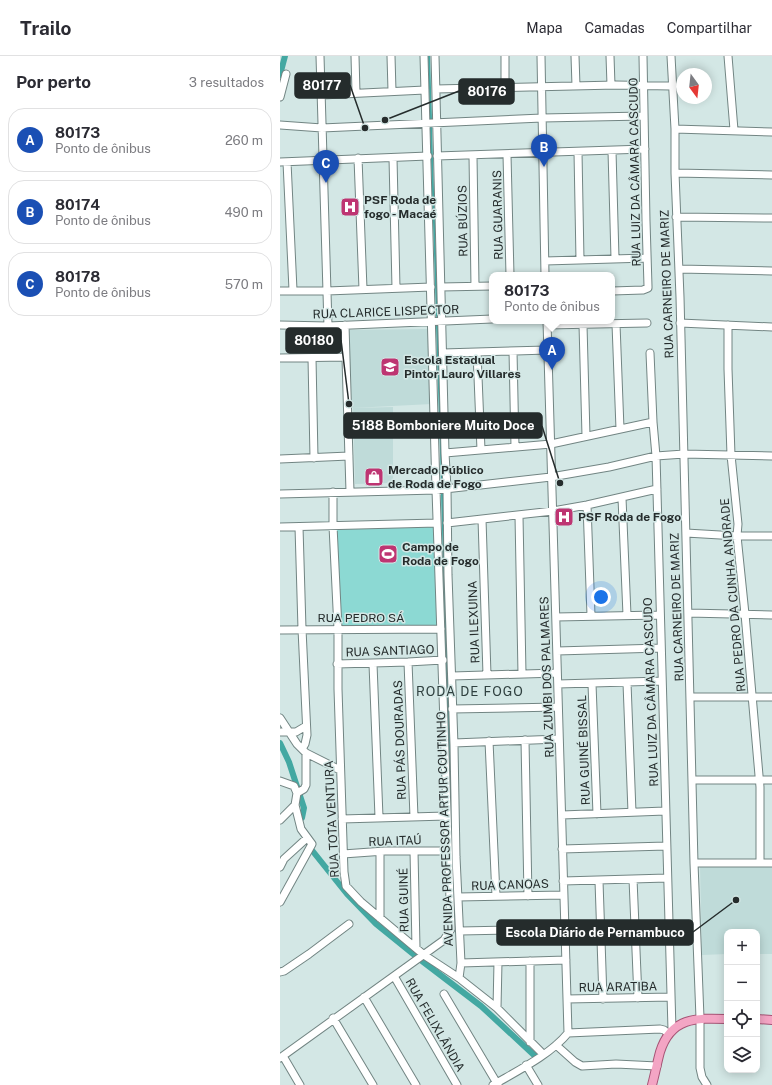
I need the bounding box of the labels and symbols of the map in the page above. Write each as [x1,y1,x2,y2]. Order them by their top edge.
north arrow [676,68,712,104]
callout: 80177 [295,73,350,98]
street label: RUA LUIZ DA CÂMARA CASCUDO [626,77,644,267]
text: 80177 [303,78,341,93]
callout: 80176 [459,79,514,104]
text: 80176 [467,84,507,99]
pin: B [531,134,557,167]
pin: C [313,150,339,183]
street label: RUA GUARANIS [490,170,506,260]
street label: RUA BÚZIOS [455,185,471,257]
place label: PSF Roda de fogo - Macaé [364,193,436,221]
hospital icon: PSF Roda de fogo - Macaé [339,196,361,218]
street label: RUA CARNEIRO DE MARIZ [657,209,677,359]
street label: RUA CLARICE LISPECTOR [312,302,460,322]
callout: 80180 [286,328,341,353]
text: 80180 [294,333,334,348]
pin: A [539,337,565,370]
place label: Escola Estadual Pintor Lauro Villares [404,353,521,381]
school or university icon: Escola Estadual Pintor Lauro Villares [379,356,401,378]
callout: 5188 Bomboniere Muito Doce [344,413,542,438]
text: 5188 Bomboniere Muito Doce [352,418,534,433]
place label: Mercado Público de Roda de Fogo [388,463,484,491]
shop icon: Mercado Público de Roda de Fogo [363,466,385,488]
street label: RUA PEDRO DA CUNHA ANDRADE [718,497,748,693]
hospital icon: PSF Roda de Fogo [553,506,575,528]
place label: PSF Roda de Fogo [578,510,681,524]
street label: RUA CARNEIRO DE MARIZ [667,532,687,682]
place label: Campo de Roda de Fogo [402,540,479,568]
sports icon: Campo de Roda de Fogo [377,543,399,565]
street label: RUA ILEXUINA [466,580,482,664]
your location [591,587,611,607]
street label: RUA ZUMBI DOS PALMARES [537,596,557,758]
street label: RUA LUIZ DA CÂMARA CASCUDO [641,597,661,787]
street label: RUA PEDRO SÁ [318,611,405,625]
street label: RUA SANTIAGO [345,642,435,660]
street label: RUA PÁS DOURADAS [391,680,409,800]
district label: RODA DE FOGO [416,684,524,699]
street label: RUA GUINÉ BISSAL [575,695,593,805]
street label: AVENIDA PROFESSOR ARTUR COUTINHO [434,711,456,947]
street label: RUA TOTA VENTURA [322,760,342,878]
street label: RUA ITAÚ [368,833,422,849]
street label: RUA GUINÉ [396,868,412,932]
street label: RUA CANOAS [471,877,549,893]
callout: Escola Diário de Pernambuco [497,920,693,945]
text: Escola Diário de Pernambuco [505,925,685,940]
street label: RUA FELIXLÂNDIA [403,976,468,1075]
street label: RUA ARATIBA [579,979,658,995]

